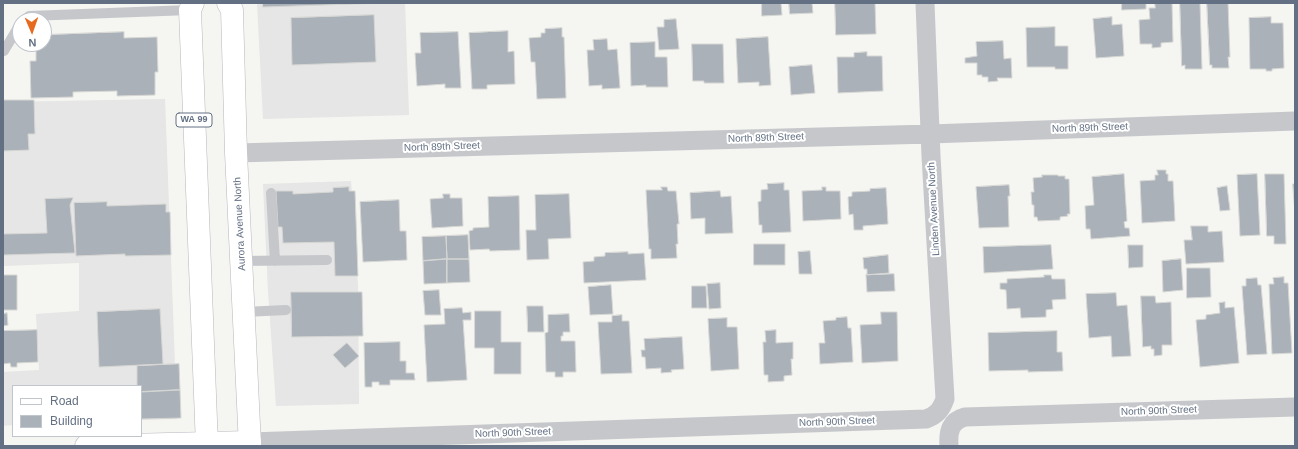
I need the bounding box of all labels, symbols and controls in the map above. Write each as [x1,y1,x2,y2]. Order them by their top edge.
north arrow [12,12,52,52]
text: N [28,37,37,49]
road number: WA 99 [176,113,212,127]
street label: North 89th Street [1052,121,1128,135]
street label: North 89th Street [728,131,804,145]
street label: North 89th Street [404,140,480,154]
street label: Linden Avenue North [926,162,942,256]
street label: Aurora Avenue North [232,177,248,271]
legend [12,385,142,437]
text: Road [50,394,79,408]
street label: North 90th Street [1121,404,1197,418]
text: Building [50,414,93,428]
street label: North 90th Street [799,415,875,429]
street label: North 90th Street [475,426,551,440]

